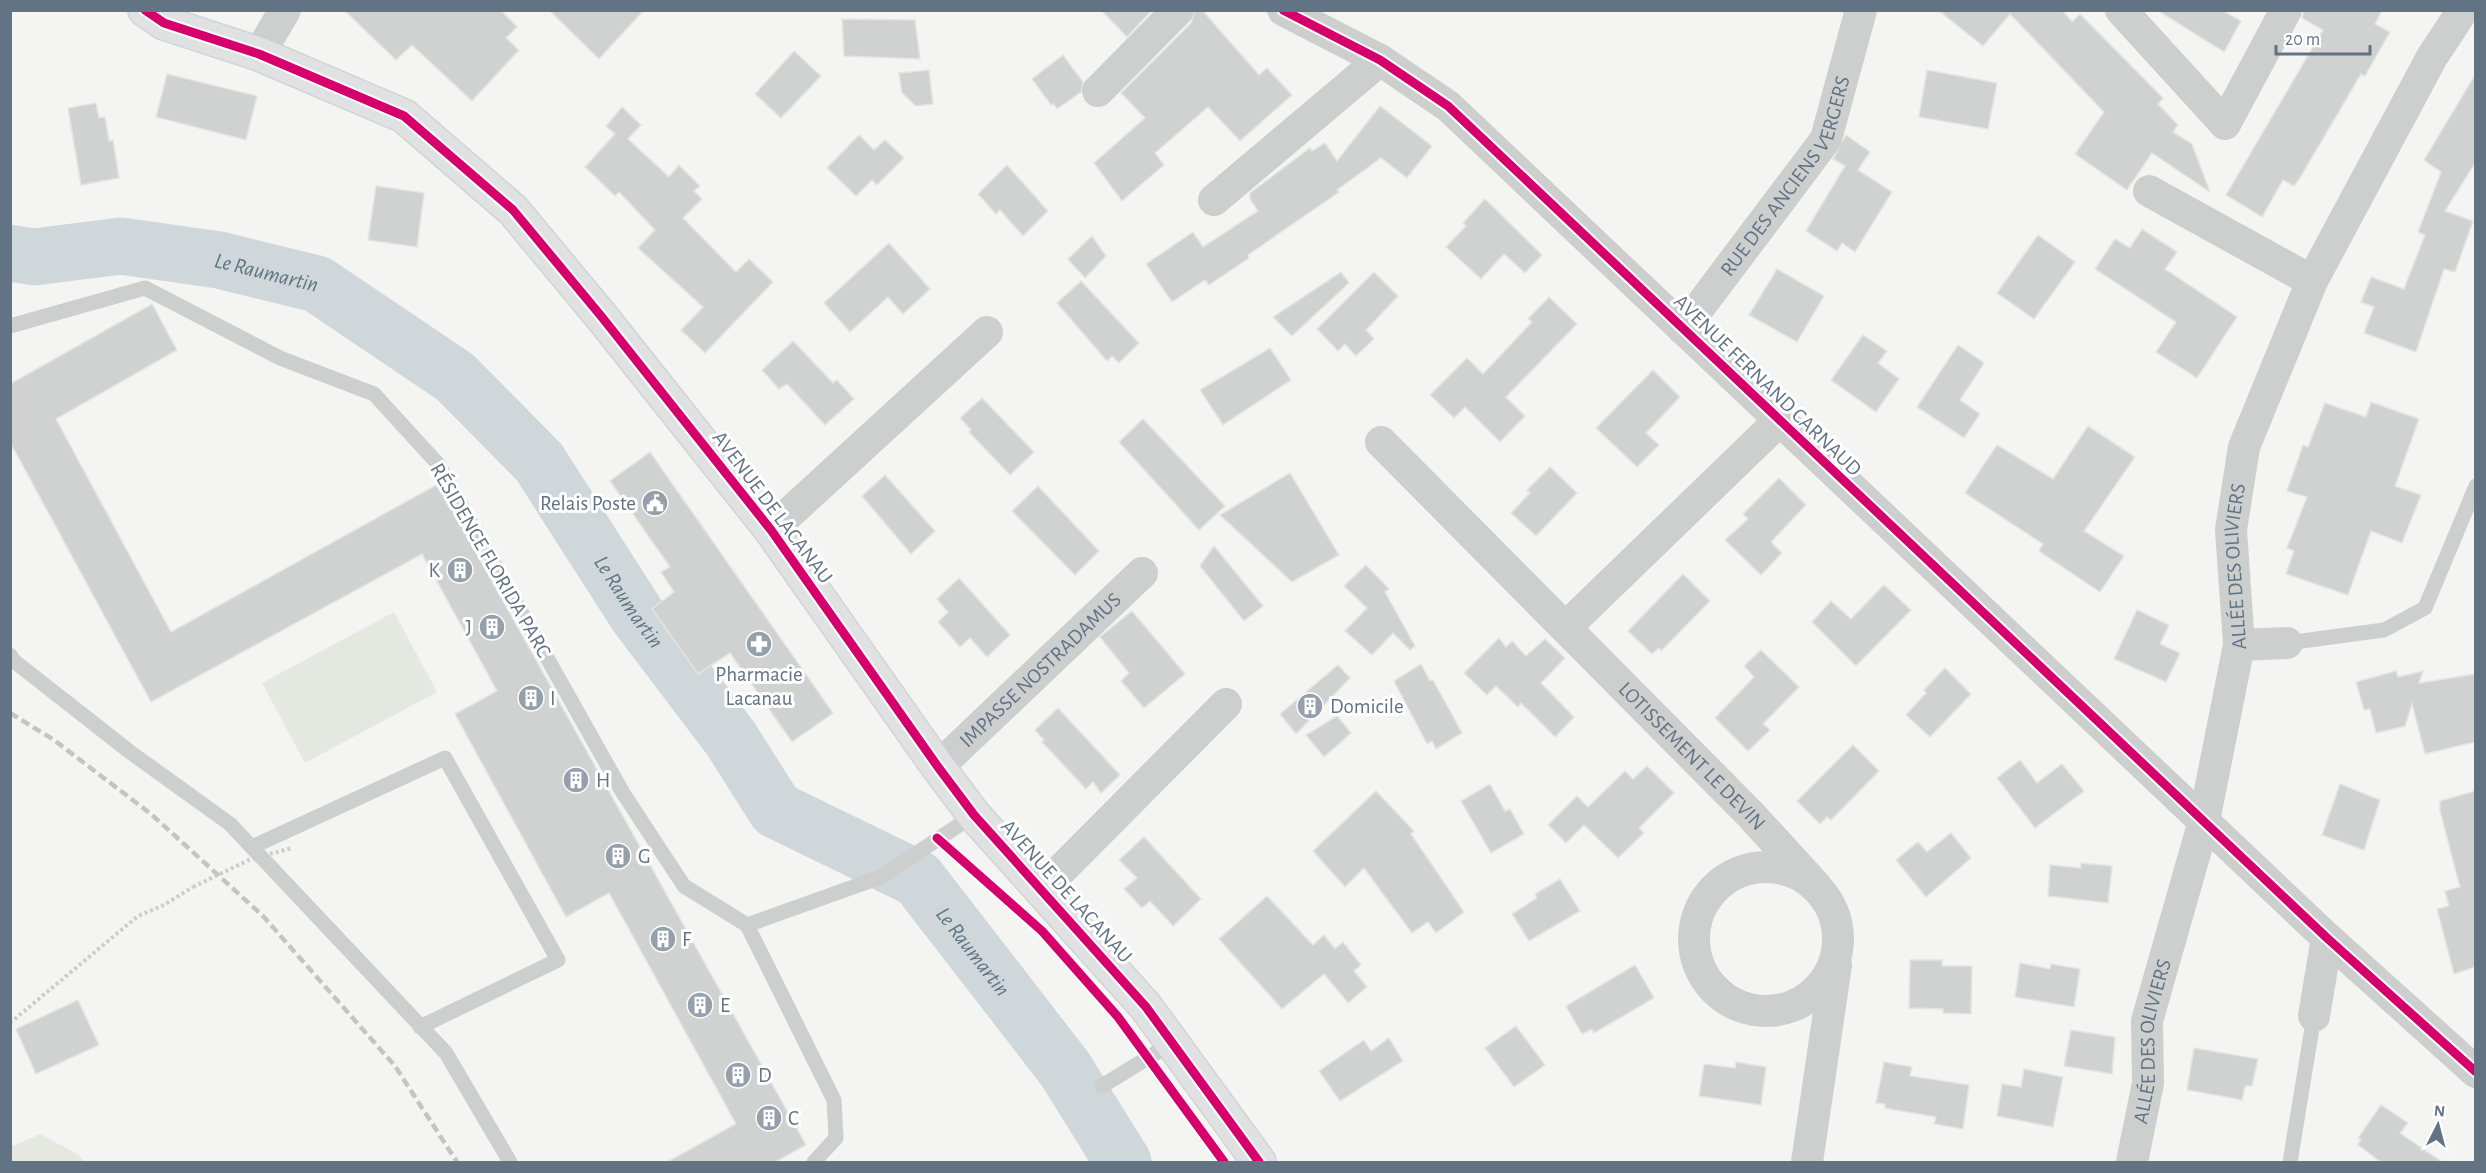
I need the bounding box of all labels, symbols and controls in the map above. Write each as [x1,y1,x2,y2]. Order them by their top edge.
scale bar [2276,18,2370,56]
text: 20 m [2285,31,2320,49]
street label: RUE DES ANCIENS VERGERS [1717,74,1854,280]
water label: Le Raumartin [212,249,320,296]
street label: AVENUE FERNAND CARNAUD [1670,291,1865,480]
street label: AVENUE DE LACANAU [709,427,837,587]
street label: RÉSIDENCE FLORIDA PARC [426,459,557,661]
street label: ALLÉE DES OLIVIERS [2221,482,2250,650]
public building icon: Relais Poste [640,488,670,518]
place label: Relais Poste [540,493,636,514]
water label: Le Raumartin [590,552,668,652]
building icon: K [445,555,475,585]
place label: K [429,560,441,581]
street label: IMPASSE NOSTRADAMUS [956,589,1125,751]
building icon: J [477,612,507,642]
place label: J [465,617,472,638]
pharmacy icon: Pharmacie Lacanau [744,629,774,659]
place label: Pharmacie Lacanau [715,664,803,709]
street label: LOTISSEMENT LE DEVIN [1614,678,1769,834]
building icon: I [516,683,546,713]
place label: I [550,688,556,709]
building icon: Domicile [1295,691,1325,721]
place label: Domicile [1330,696,1404,717]
building icon: H [561,765,591,795]
place label: H [596,770,610,791]
street label: AVENUE DE LACANAU [997,816,1136,967]
building icon: G [603,841,633,871]
place label: G [638,846,651,867]
water label: Le Raumartin [932,903,1014,1000]
building icon: F [648,924,678,954]
place label: F [682,929,692,950]
street label: ALLÉE DES OLIVIERS [2130,957,2175,1125]
building icon: E [685,990,715,1020]
place label: E [720,995,730,1016]
building icon: D [723,1060,753,1090]
place label: D [758,1065,772,1086]
north arrow [2408,1095,2468,1155]
building icon: C [754,1103,784,1133]
text: N [2433,1103,2446,1120]
place label: C [788,1108,799,1129]

